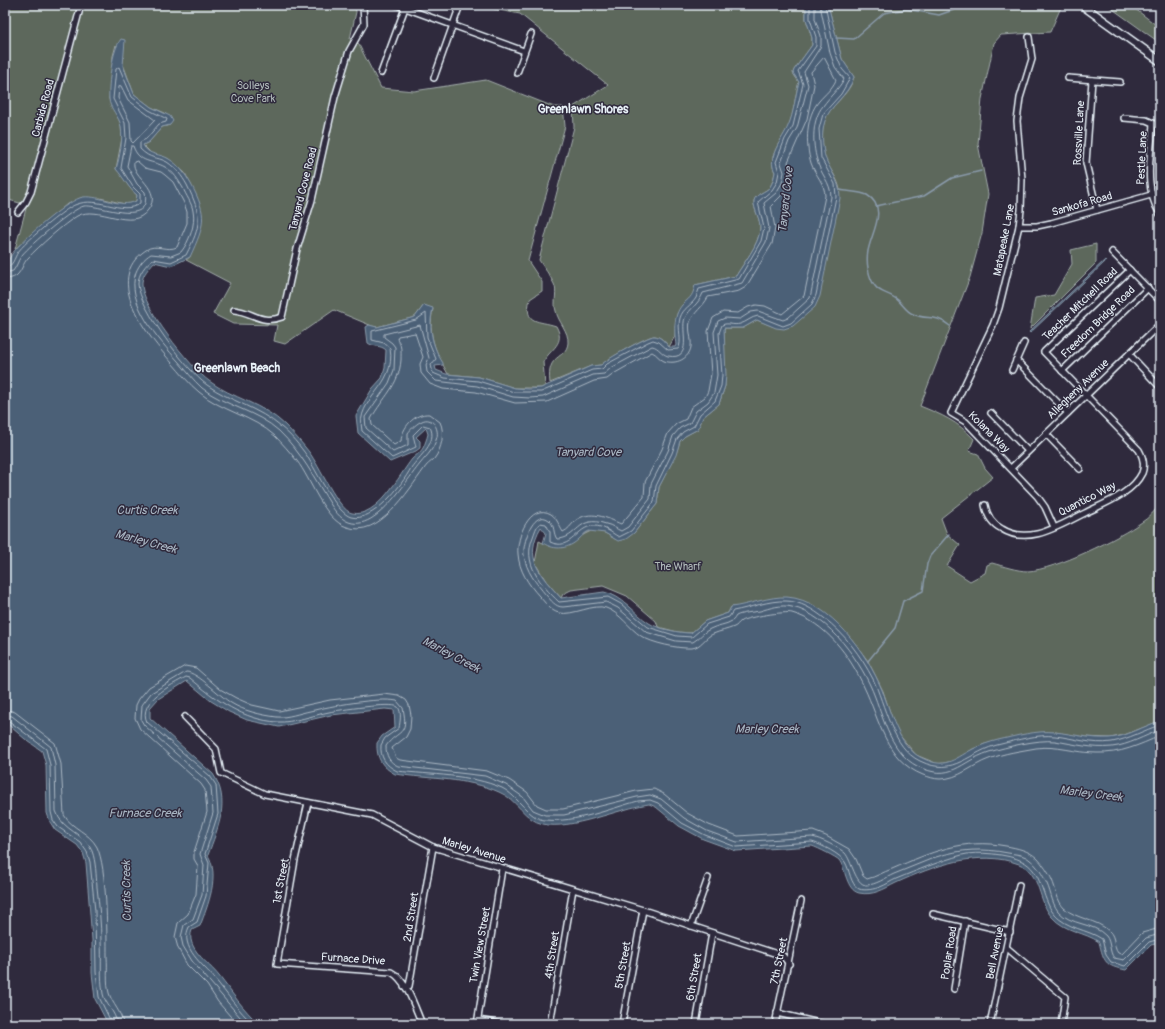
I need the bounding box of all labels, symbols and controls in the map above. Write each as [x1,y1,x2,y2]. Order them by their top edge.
street label: Carbide Road [29,78,57,138]
park label: Solleys Cove Park [231,79,276,105]
street label: Rossville Lane [1071,100,1087,166]
district label: Greenlawn Shores [538,102,629,117]
street label: Pestle Lane [1134,130,1150,185]
street label: Tanyard Cove Road [286,146,320,232]
water label: Tanyard Cove [775,165,797,234]
street label: Sankofa Road [1050,189,1114,219]
street label: Matapeake Lane [991,202,1017,277]
street label: Teacher Mitchell Road [1040,265,1120,343]
street label: Freedom Bridge Road [1058,283,1138,361]
street label: Allegheny Avenue [1044,356,1112,422]
district label: Greenlawn Beach [194,361,281,376]
street label: Kolana Way [966,409,1013,456]
water label: Tanyard Cove [555,445,622,460]
street label: Quantico Way [1056,479,1118,519]
water label: Curtis Creek [117,503,178,518]
water label: Marley Creek [113,527,179,558]
park label: The Wharf [654,560,702,573]
water label: Marley Creek [420,634,483,677]
water label: Marley Creek [735,722,800,737]
water label: Marley Creek [1059,783,1124,805]
water label: Furnace Creek [109,806,182,821]
street label: Marley Avenue [441,834,508,866]
street label: 1st Street [270,857,292,905]
water label: Curtis Creek [119,859,135,922]
street label: 2nd Street [401,891,421,943]
street label: Twin View Street [467,905,493,984]
street label: Poplar Road [938,925,960,981]
street label: Bell Avenue [984,925,1007,980]
street label: 4th Street [542,930,562,980]
street label: 7th Street [768,936,790,986]
street label: 5th Street [612,940,634,990]
street label: Furnace Drive [320,950,386,968]
street label: 6th Street [683,952,705,1002]

